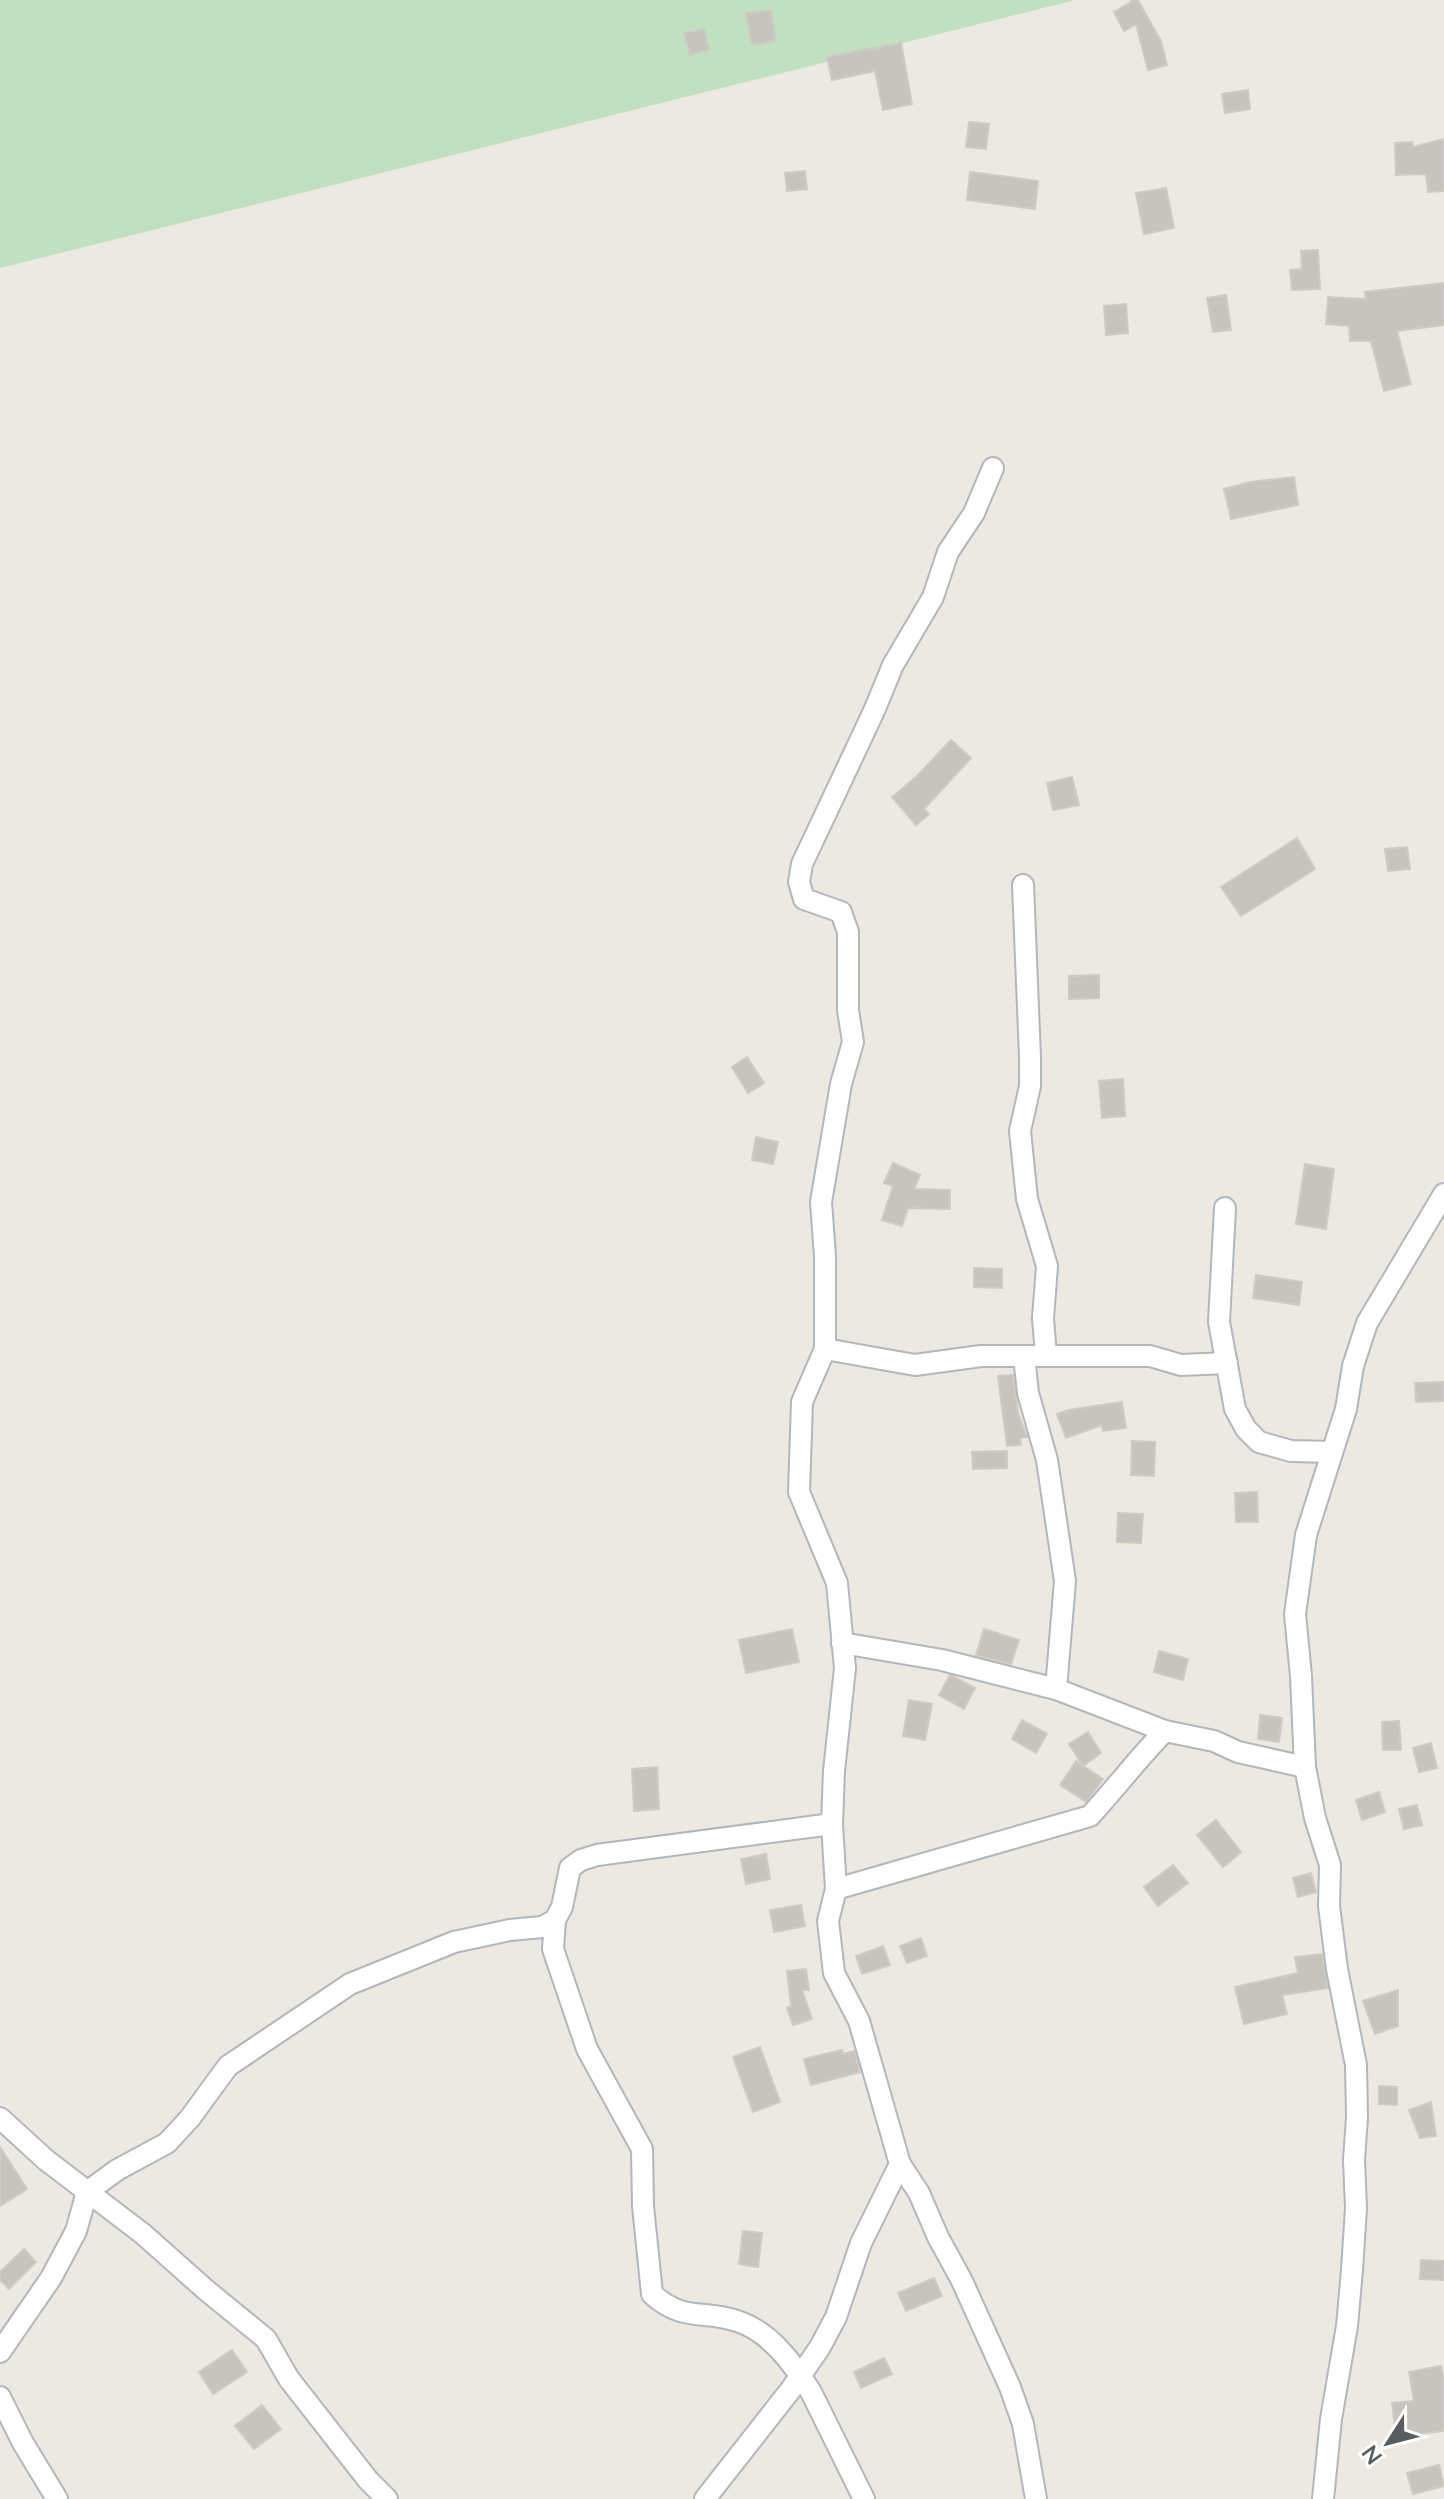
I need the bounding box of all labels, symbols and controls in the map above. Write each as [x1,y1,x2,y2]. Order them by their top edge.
north arrow [1348,2403,1428,2483]
text: N [1356,2440,1387,2470]

